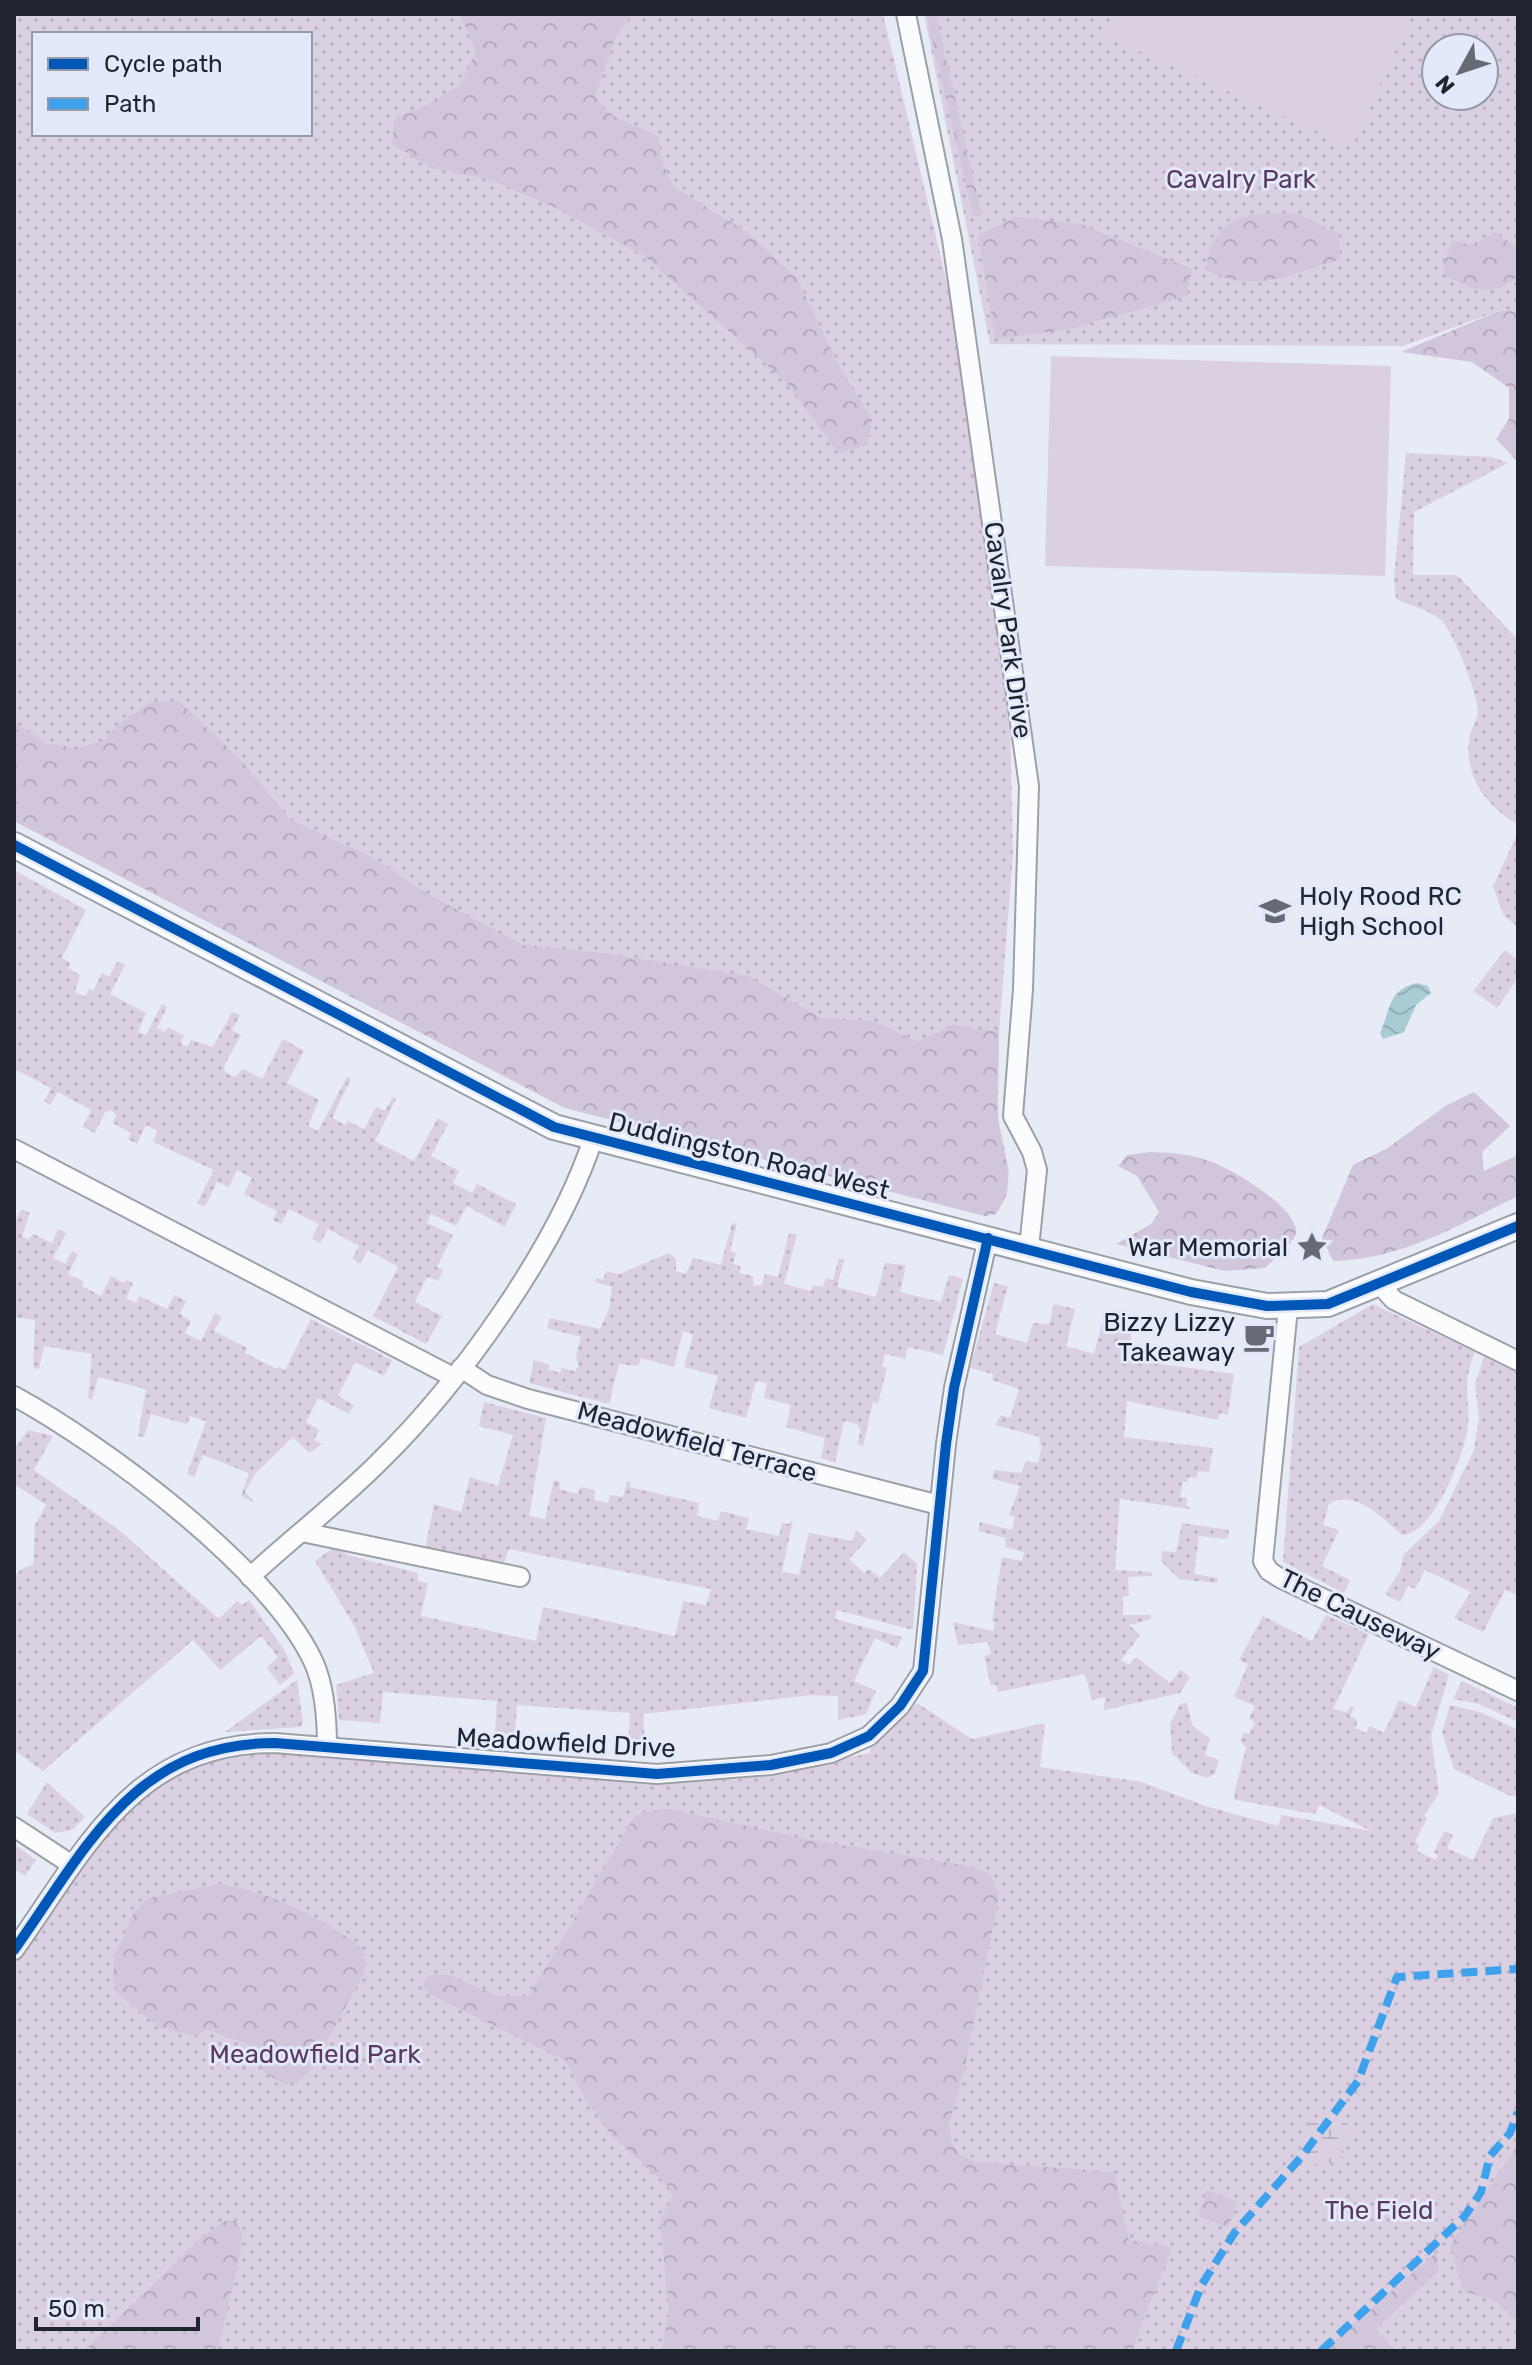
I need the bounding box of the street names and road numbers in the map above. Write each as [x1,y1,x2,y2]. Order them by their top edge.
street label: Cavalry Park Drive [977,520,1039,740]
street label: Duddingston Road West [605,1106,893,1206]
street label: Meadowfield Terrace [574,1395,820,1489]
street label: The Causeway [1275,1563,1445,1667]
street label: Meadowfield Drive [455,1722,677,1764]

